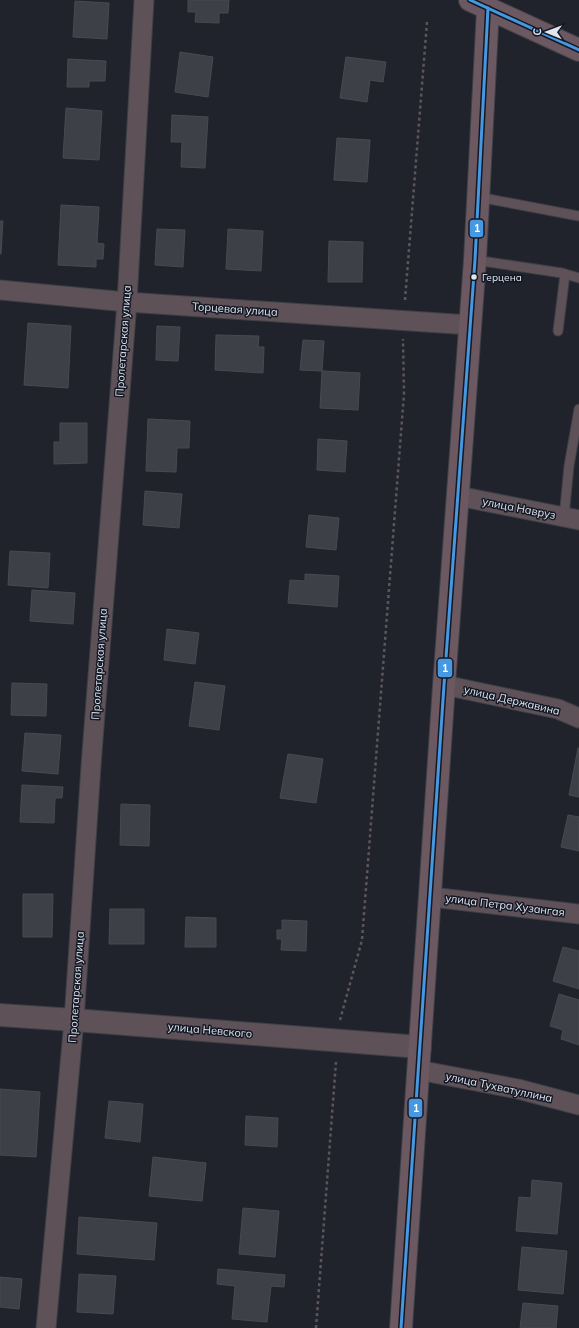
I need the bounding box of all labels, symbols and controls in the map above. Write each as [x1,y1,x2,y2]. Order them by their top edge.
north arrow [527,12,567,52]
text: С [530,27,544,36]
line badge: 1 [469,219,484,238]
text: 1 [474,221,481,235]
place label: Герцена [482,271,522,284]
marker: Герцена [469,272,479,282]
street label: Пролетарская улица [112,285,134,397]
street label: Торцевая улица [192,299,278,319]
street label: улица Навруз [481,494,557,522]
street label: Пролетарская улица [88,608,110,720]
line badge: 1 [437,658,453,678]
text: 1 [442,661,449,675]
street label: улица Державина [463,682,561,718]
street label: улица Петра Хузангая [445,891,565,919]
street label: Пролетарская улица [65,931,87,1043]
street label: улица Невского [167,1019,253,1041]
street label: улица Тухватуллина [444,1069,554,1105]
line badge: 1 [408,1098,423,1118]
text: 1 [413,1101,420,1115]

